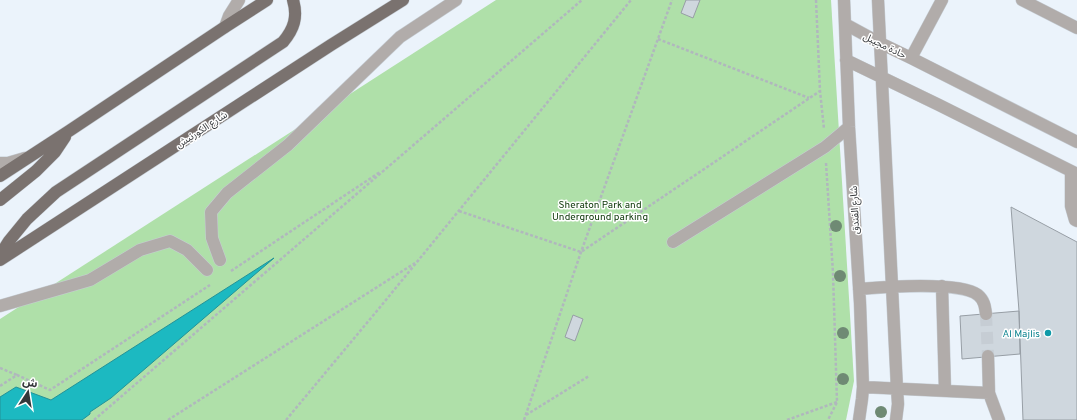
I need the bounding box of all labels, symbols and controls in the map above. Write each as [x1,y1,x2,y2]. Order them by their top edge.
street label: حادة مجيبل [861,30,908,62]
street label: شارع الكورنيش [173,109,230,152]
street label: شارع الفندق [848,185,863,234]
park label: Sheraton Park and Underground parking [552,199,648,224]
place label: Al Majlis [1003,328,1040,341]
marker: Al Majlis [1043,328,1053,338]
north arrow [8,372,48,412]
text: ش [21,375,39,392]

